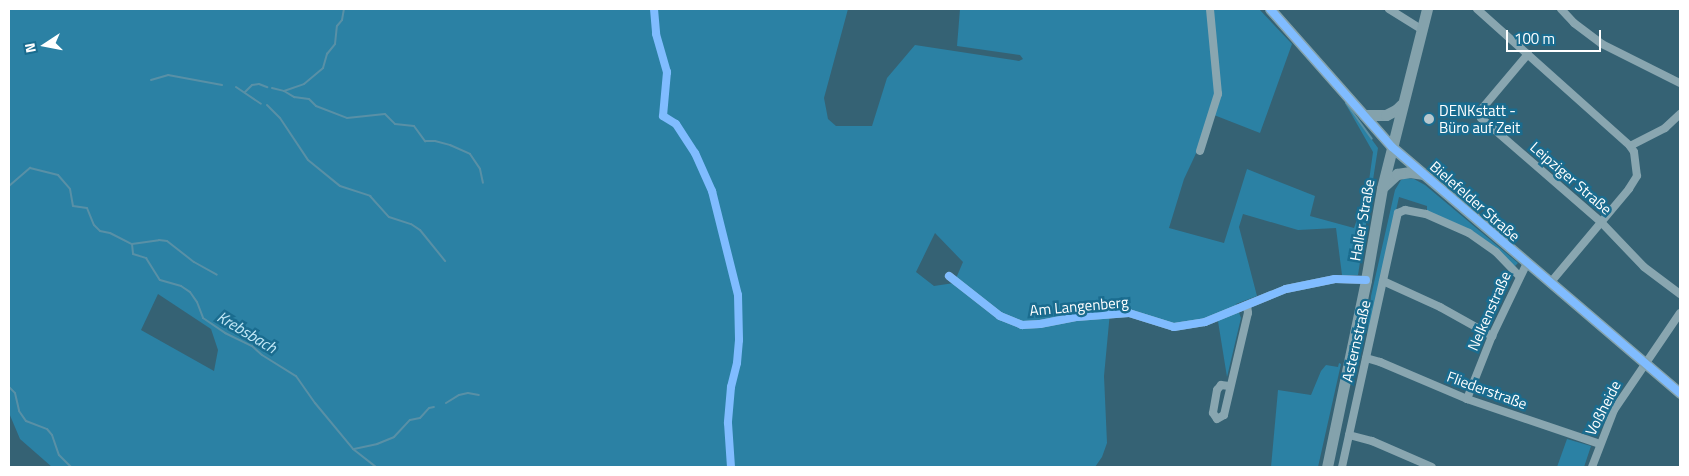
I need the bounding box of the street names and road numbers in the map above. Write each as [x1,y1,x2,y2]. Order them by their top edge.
street label: Leipziger Straße [1527,138,1615,218]
street label: Bielefelder Straße [1426,157,1524,245]
street label: Haller Straße [1346,178,1378,262]
street label: Nelkenstraße [1464,269,1514,353]
street label: Am Langenberg [1029,293,1129,319]
street label: Asternstraße [1338,298,1374,384]
street label: Fliederstraße [1444,367,1530,413]
street label: Voßheide [1582,378,1624,438]

